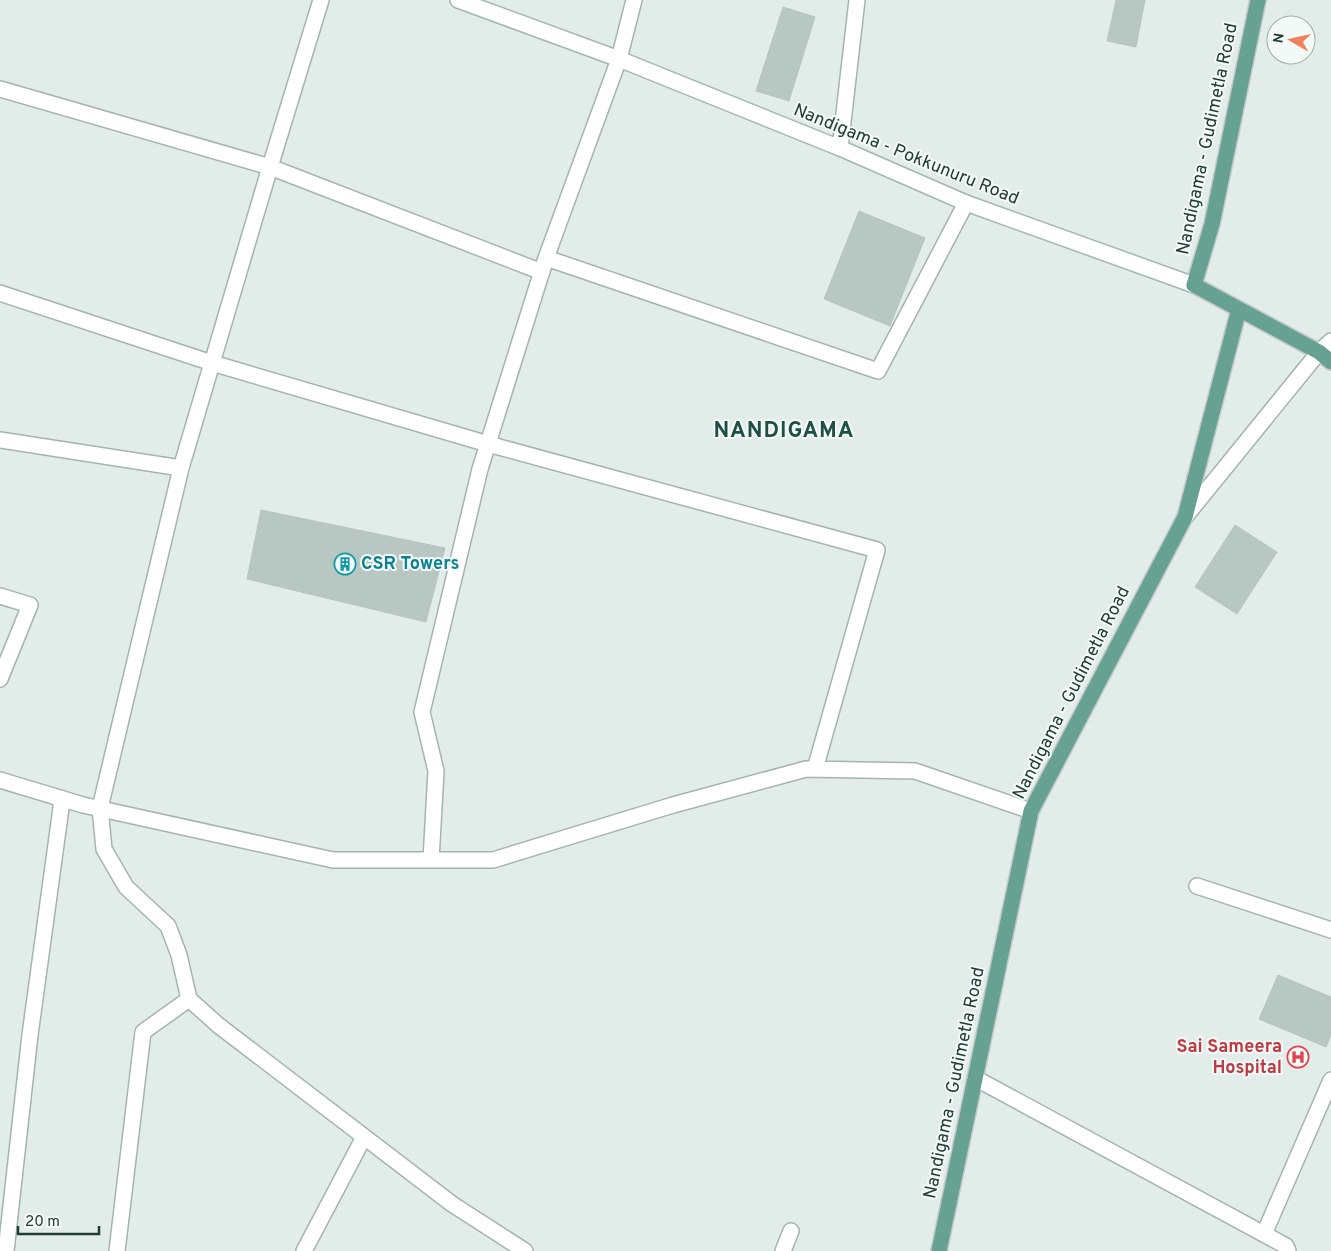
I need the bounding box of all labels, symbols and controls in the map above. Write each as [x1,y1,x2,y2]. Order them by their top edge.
north arrow [1266,15,1316,65]
street label: Nandigama - Gudimetla Road [1172,21,1244,257]
text: N [1270,32,1289,45]
street label: Nandigama - Pokkunuru Road [790,99,1022,211]
district label: NANDIGAMA [714,418,854,445]
building icon: CSR Towers [333,552,357,576]
place label: CSR Towers [361,553,459,576]
street label: Nandigama - Gudimetla Road [1008,583,1136,803]
street label: Nandigama - Gudimetla Road [919,965,991,1201]
place label: Sai Sameera Hospital [1177,1036,1282,1080]
hospital icon: Sai Sameera Hospital [1286,1045,1310,1069]
scale bar [18,1204,99,1236]
text: 20 m [25,1213,60,1232]

